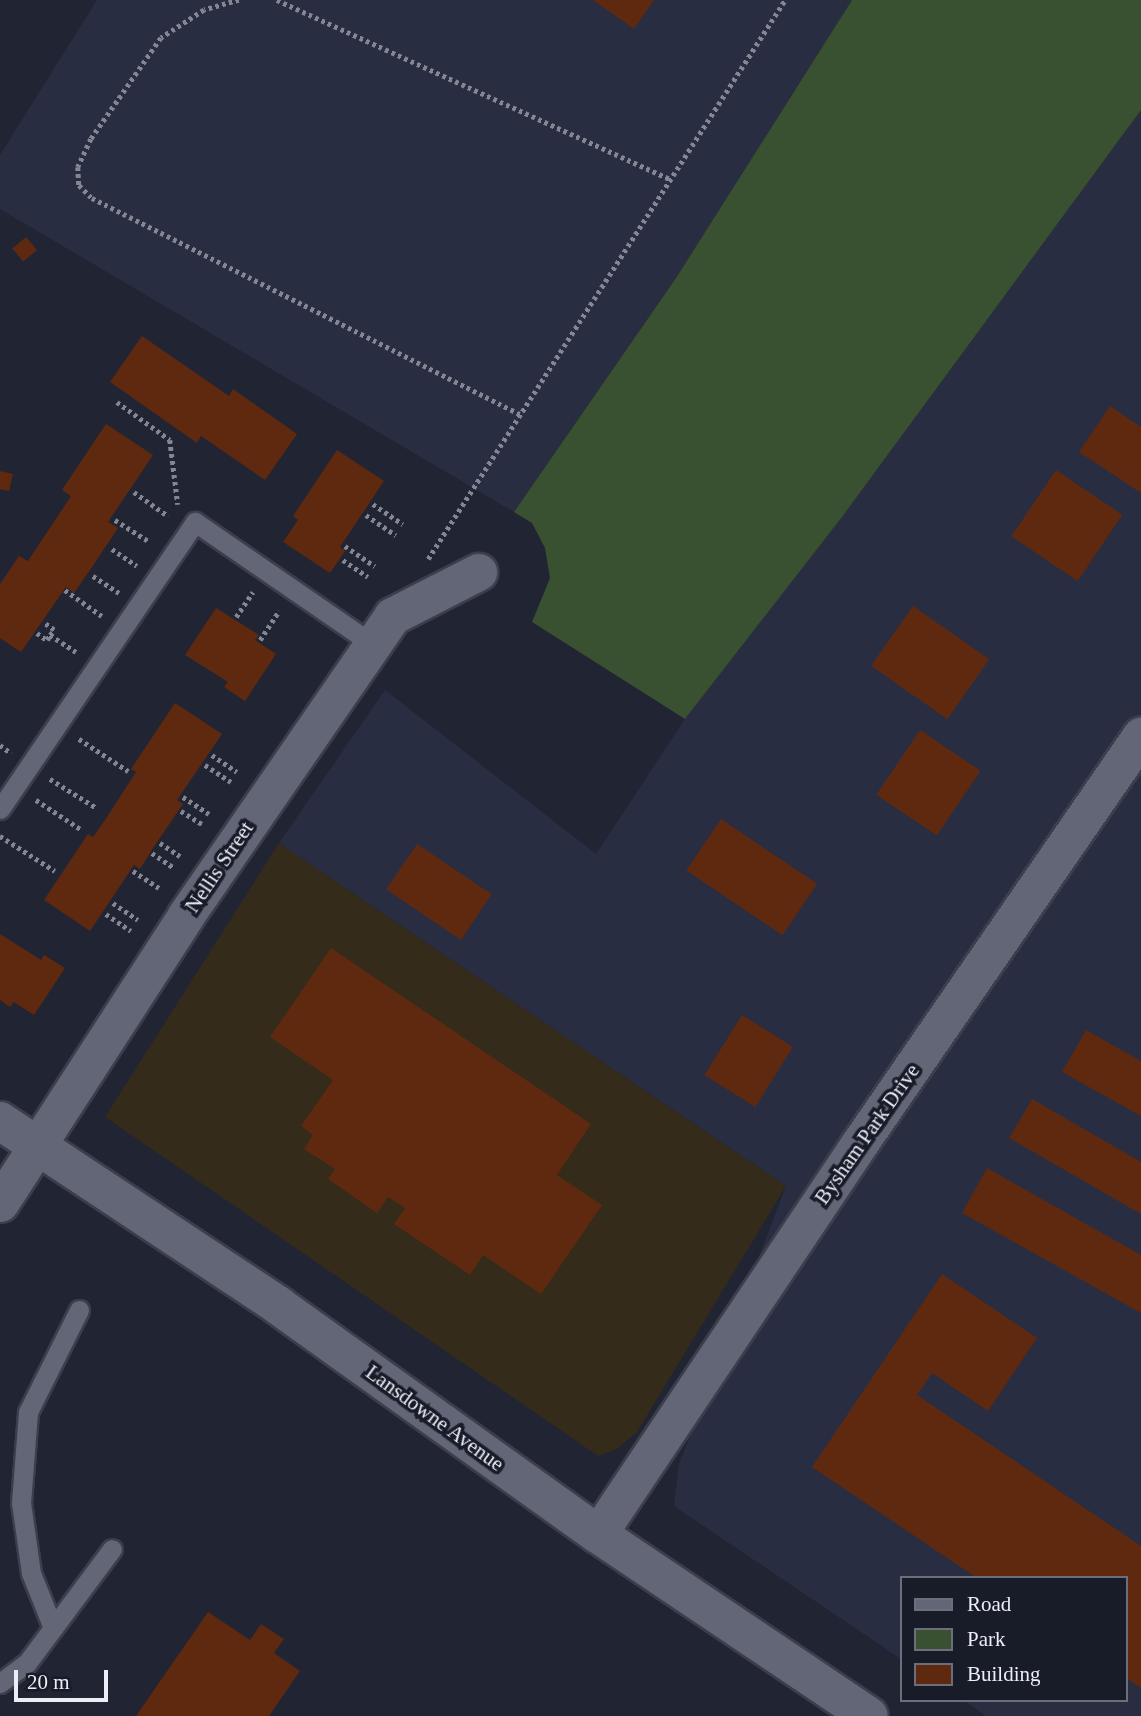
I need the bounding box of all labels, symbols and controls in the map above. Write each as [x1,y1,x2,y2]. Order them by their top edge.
street label: Nellis Street [179,817,259,917]
street label: Bysham Park Drive [809,1059,925,1209]
street label: Lansdowne Avenue [361,1359,509,1477]
legend [900,1576,1127,1702]
text: Road [967,1592,1011,1616]
text: Park [967,1627,1006,1651]
scale bar [18,1656,112,1700]
text: Building [967,1662,1041,1686]
text: 20 m [27,1670,70,1694]

